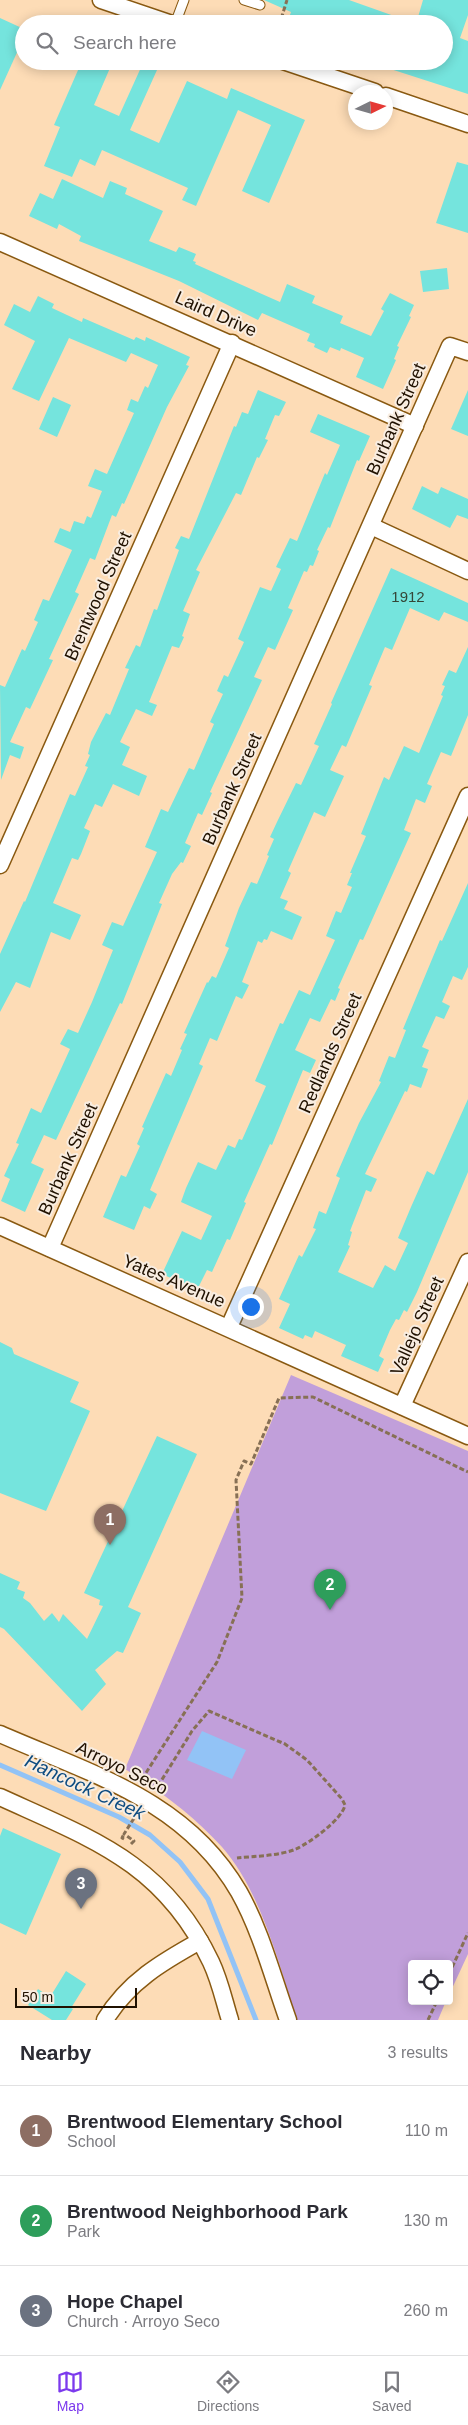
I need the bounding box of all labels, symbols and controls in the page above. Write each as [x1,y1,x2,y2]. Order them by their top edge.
search box [15,15,453,70]
icon: search [33,29,61,57]
text: Search here [73,32,177,53]
north arrow [348,85,393,130]
street label: Laird Drive [172,287,260,341]
street label: Burbank Street [362,360,430,478]
street label: Brentwood Street [61,528,135,664]
house number: 1912 [391,588,425,605]
street label: Burbank Street [198,730,266,848]
street label: Redlands Street [295,990,365,1116]
street label: Burbank Street [34,1100,102,1218]
street label: Yates Avenue [120,1250,228,1312]
street label: Vallejo Street [386,1274,448,1378]
your location [238,1294,264,1320]
pin: 1 [94,1504,126,1545]
pin: 2 [314,1569,346,1610]
street label: Arroyo Seco [73,1737,171,1799]
water label: Hancock Creek [22,1750,150,1825]
pin: 3 [65,1868,97,1909]
map controls [408,1960,453,2005]
button: locate [408,1960,453,2005]
scale bar [15,1985,138,2008]
text: 50 m [22,1989,53,2005]
text: Nearby [20,2041,91,2064]
text: 3 results [388,2044,448,2061]
text: Brentwood Elementary School [67,2111,343,2132]
text: 1 [32,2122,40,2139]
text: 110 m [405,2122,448,2139]
text: School [67,2133,116,2150]
text: Brentwood Neighborhood Park [67,2201,348,2222]
text: 2 [32,2212,40,2229]
text: 130 m [404,2212,448,2229]
text: Park [67,2223,100,2240]
text: Hope Chapel [67,2291,183,2312]
text: 3 [32,2302,40,2319]
text: 260 m [404,2302,448,2319]
text: Church · Arroyo Seco [67,2313,220,2330]
tab: Map [56,2368,84,2414]
tab: Directions [197,2368,259,2414]
tab: Saved [372,2368,412,2414]

